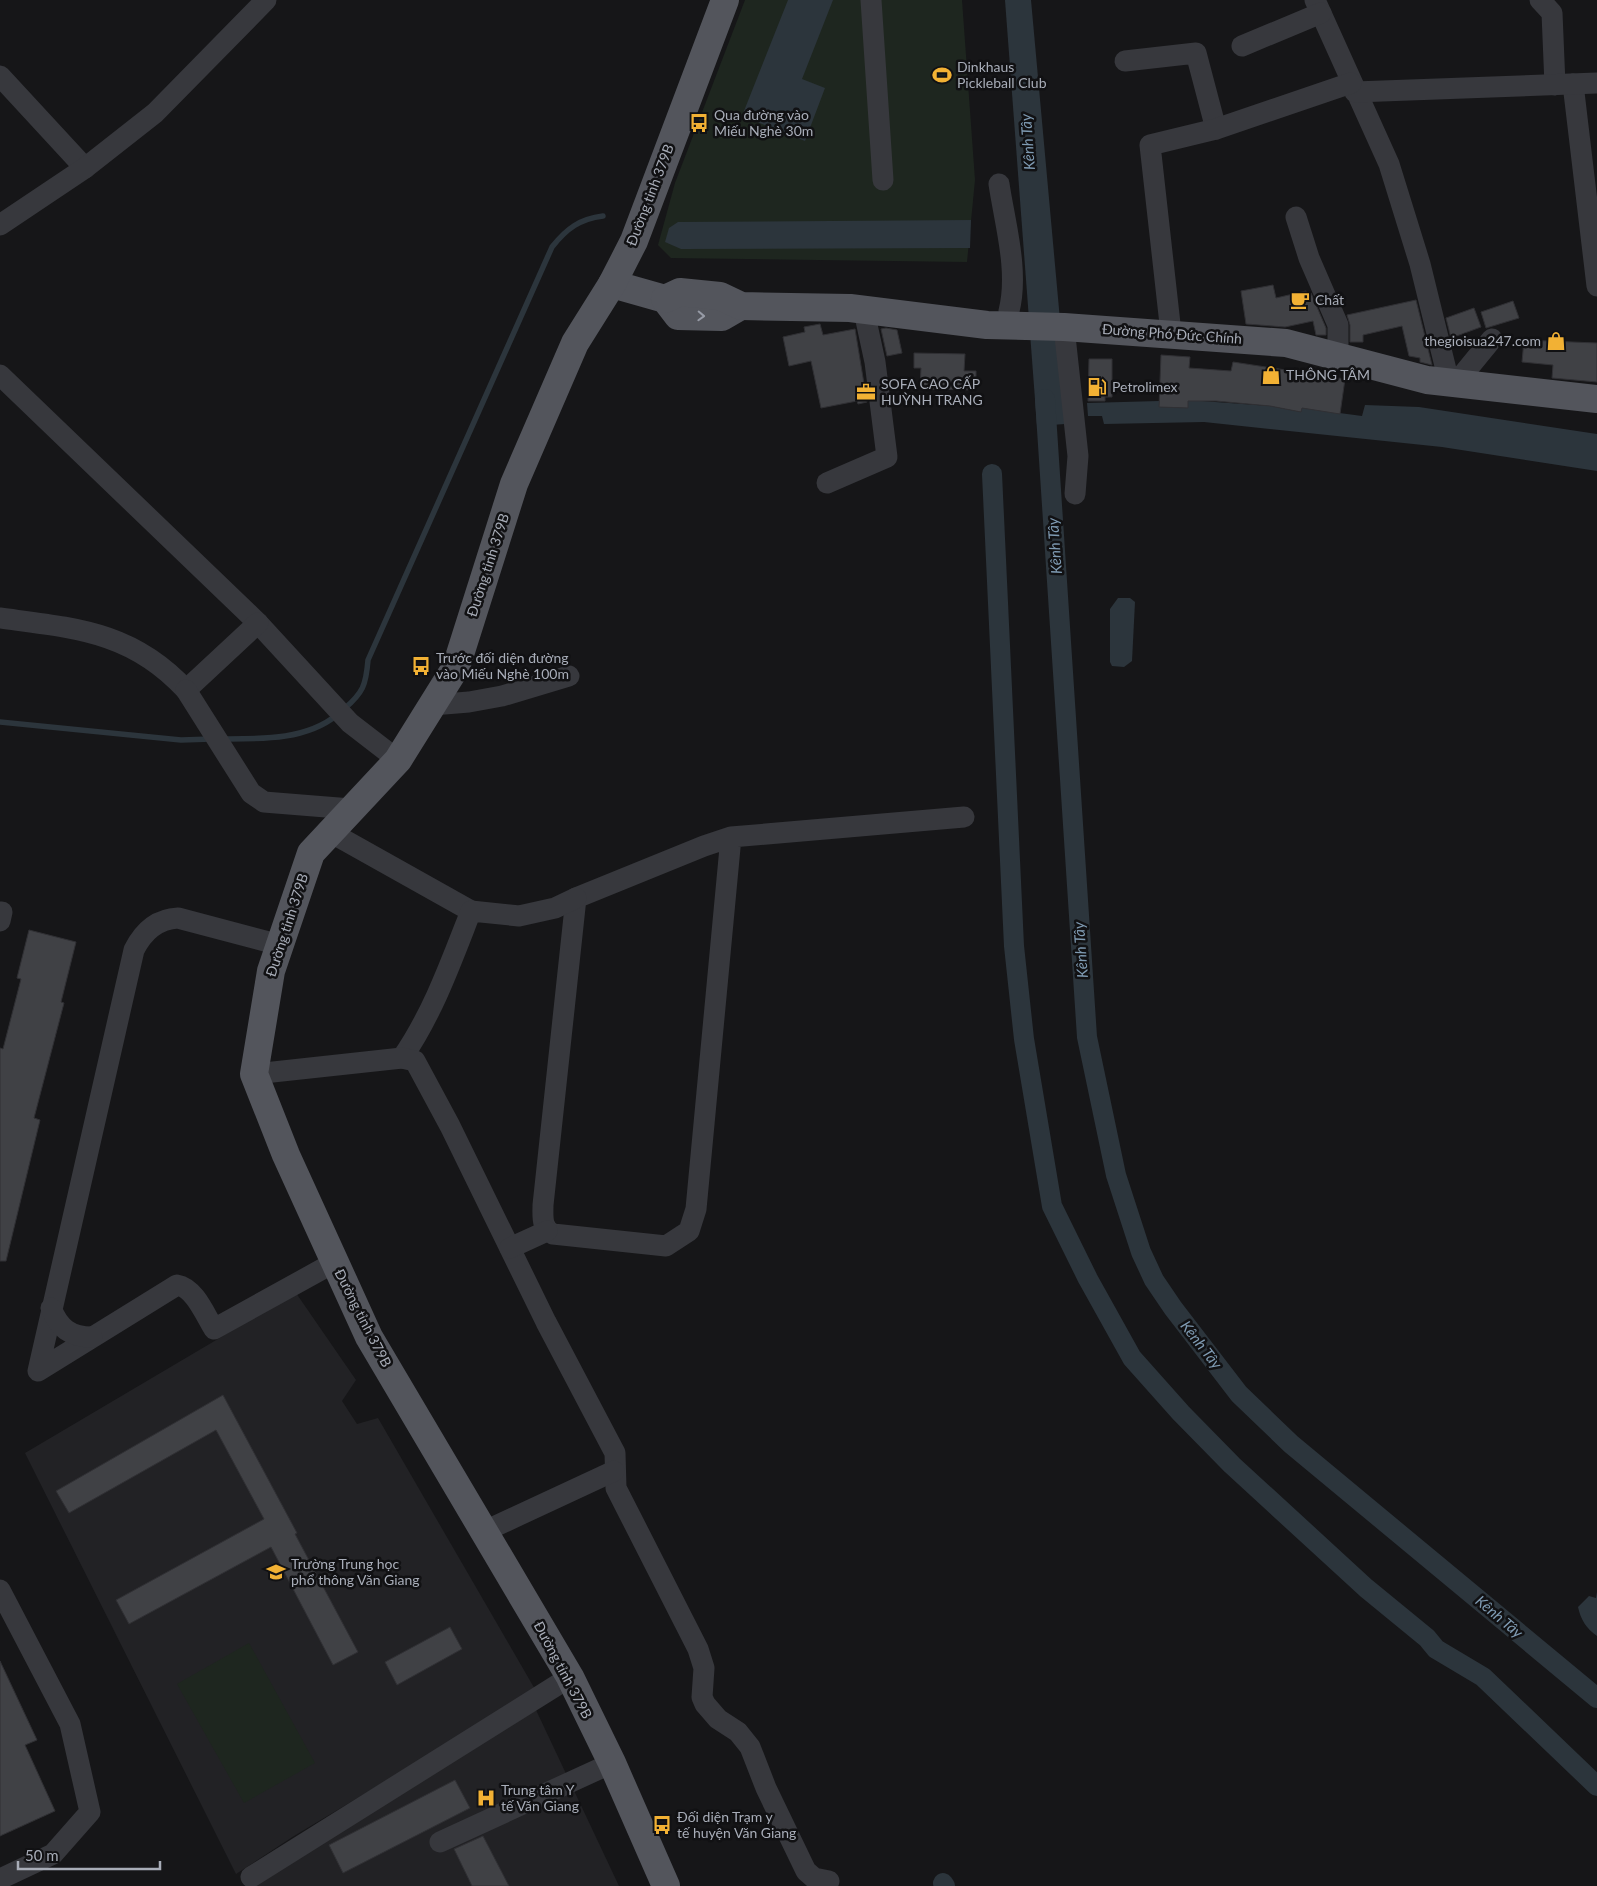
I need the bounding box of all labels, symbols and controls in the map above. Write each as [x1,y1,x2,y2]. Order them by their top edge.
place label: Dinkhaus Pickleball Club [957,58,1047,91]
sports icon: Dinkhaus Pickleball Club [931,64,953,86]
place label: Qua đường vào Miếu Nghè 30m [714,106,813,139]
bus stop icon: Qua đường vào Miếu Nghè 30m [688,112,710,134]
water label: Kênh Tây [1016,113,1038,171]
street label: Đường tỉnh 379B [622,141,677,248]
cafe icon: Chất [1289,289,1311,311]
place label: Chất [1315,291,1344,308]
one-way arrow [697,311,705,322]
street label: Đường Phó Đức Chính [1101,320,1243,347]
shop icon: thegioisua247.com [1545,330,1567,352]
place label: thegioisua247.com [1424,332,1541,349]
shop icon: THÔNG TÂM [1260,364,1282,386]
place label: THÔNG TÂM [1286,366,1370,383]
place label: SOFA CAO CẤP HUỲNH TRANG [881,375,983,408]
fuel station icon: Petrolimex [1086,376,1108,398]
place label: Petrolimex [1112,378,1178,395]
office icon: SOFA CAO CẤP HUỲNH TRANG [855,381,877,403]
street label: Đường tỉnh 379B [463,511,512,619]
water label: Kênh Tây [1043,517,1065,575]
place label: Trước đối diện đường vào Miếu Nghè 100m [436,649,569,682]
bus stop icon: Trước đối diện đường vào Miếu Nghè 100m [410,655,432,677]
street label: Đường tỉnh 379B [262,871,311,979]
water label: Kênh Tây [1069,921,1091,979]
street label: Đường tỉnh 379B [331,1266,395,1370]
water label: Kênh Tây [1177,1317,1227,1373]
place label: Trường Trung học phổ thông Văn Giang [291,1555,420,1588]
school or university icon: Trường Trung học phổ thông Văn Giang [265,1561,287,1583]
water label: Kênh Tây [1472,1591,1528,1642]
street label: Đường tỉnh 379B [531,1618,596,1721]
place label: Trung tâm Y tế Văn Giang [501,1781,579,1814]
hospital icon: Trung tâm Y tế Văn Giang [475,1787,497,1809]
place label: Đối diện Trạm y tế huyện Văn Giang [677,1808,796,1841]
bus stop icon: Đối diện Trạm y tế huyện Văn Giang [651,1814,673,1836]
scale bar [18,1838,160,1870]
text: 50 m [25,1846,59,1864]

